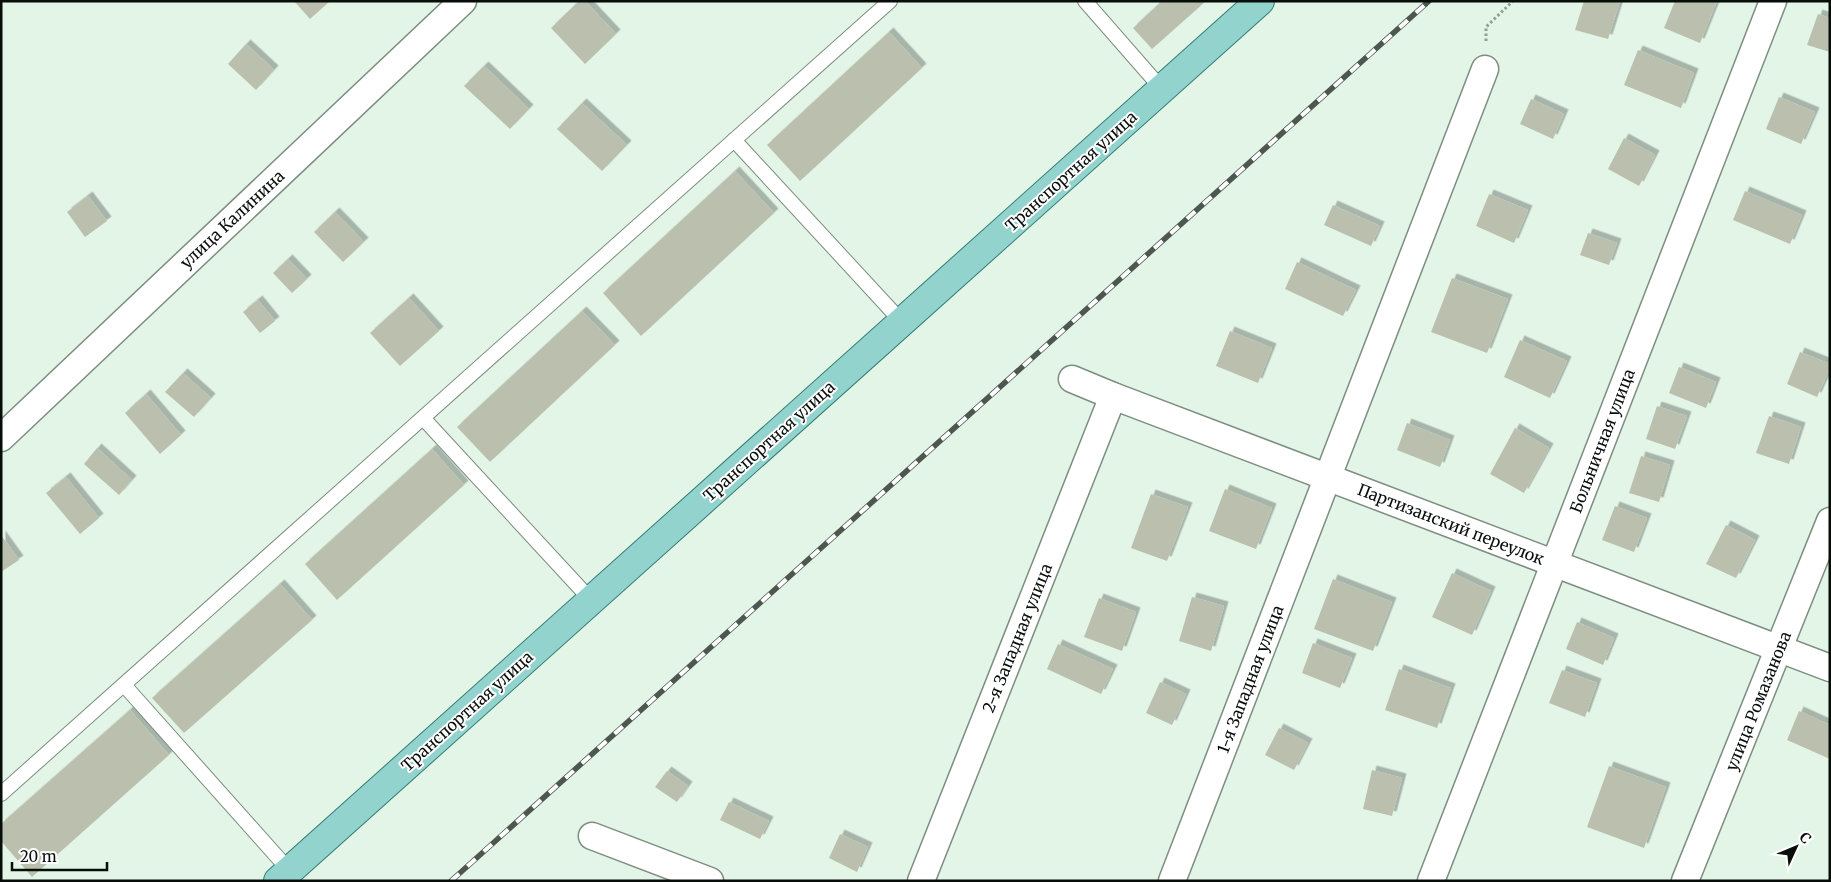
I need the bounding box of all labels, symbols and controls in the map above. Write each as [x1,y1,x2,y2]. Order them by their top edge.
street label: Транспортная улица [1001,106,1141,235]
street label: улица Калинина [176,165,289,272]
street label: Больничная улица [1565,366,1639,516]
street label: Транспортная улица [699,376,839,505]
street label: Партизанский переулок [1355,479,1547,569]
street label: 2-я Западная улица [978,560,1056,716]
street label: 1-я Западная улица [1213,602,1288,756]
street label: улица Ромазанова [1721,628,1795,774]
street label: Транспортная улица [397,646,537,775]
north arrow [1771,822,1821,872]
text: С [1796,828,1815,848]
scale bar [12,840,108,872]
text: 20 m [20,847,57,866]

